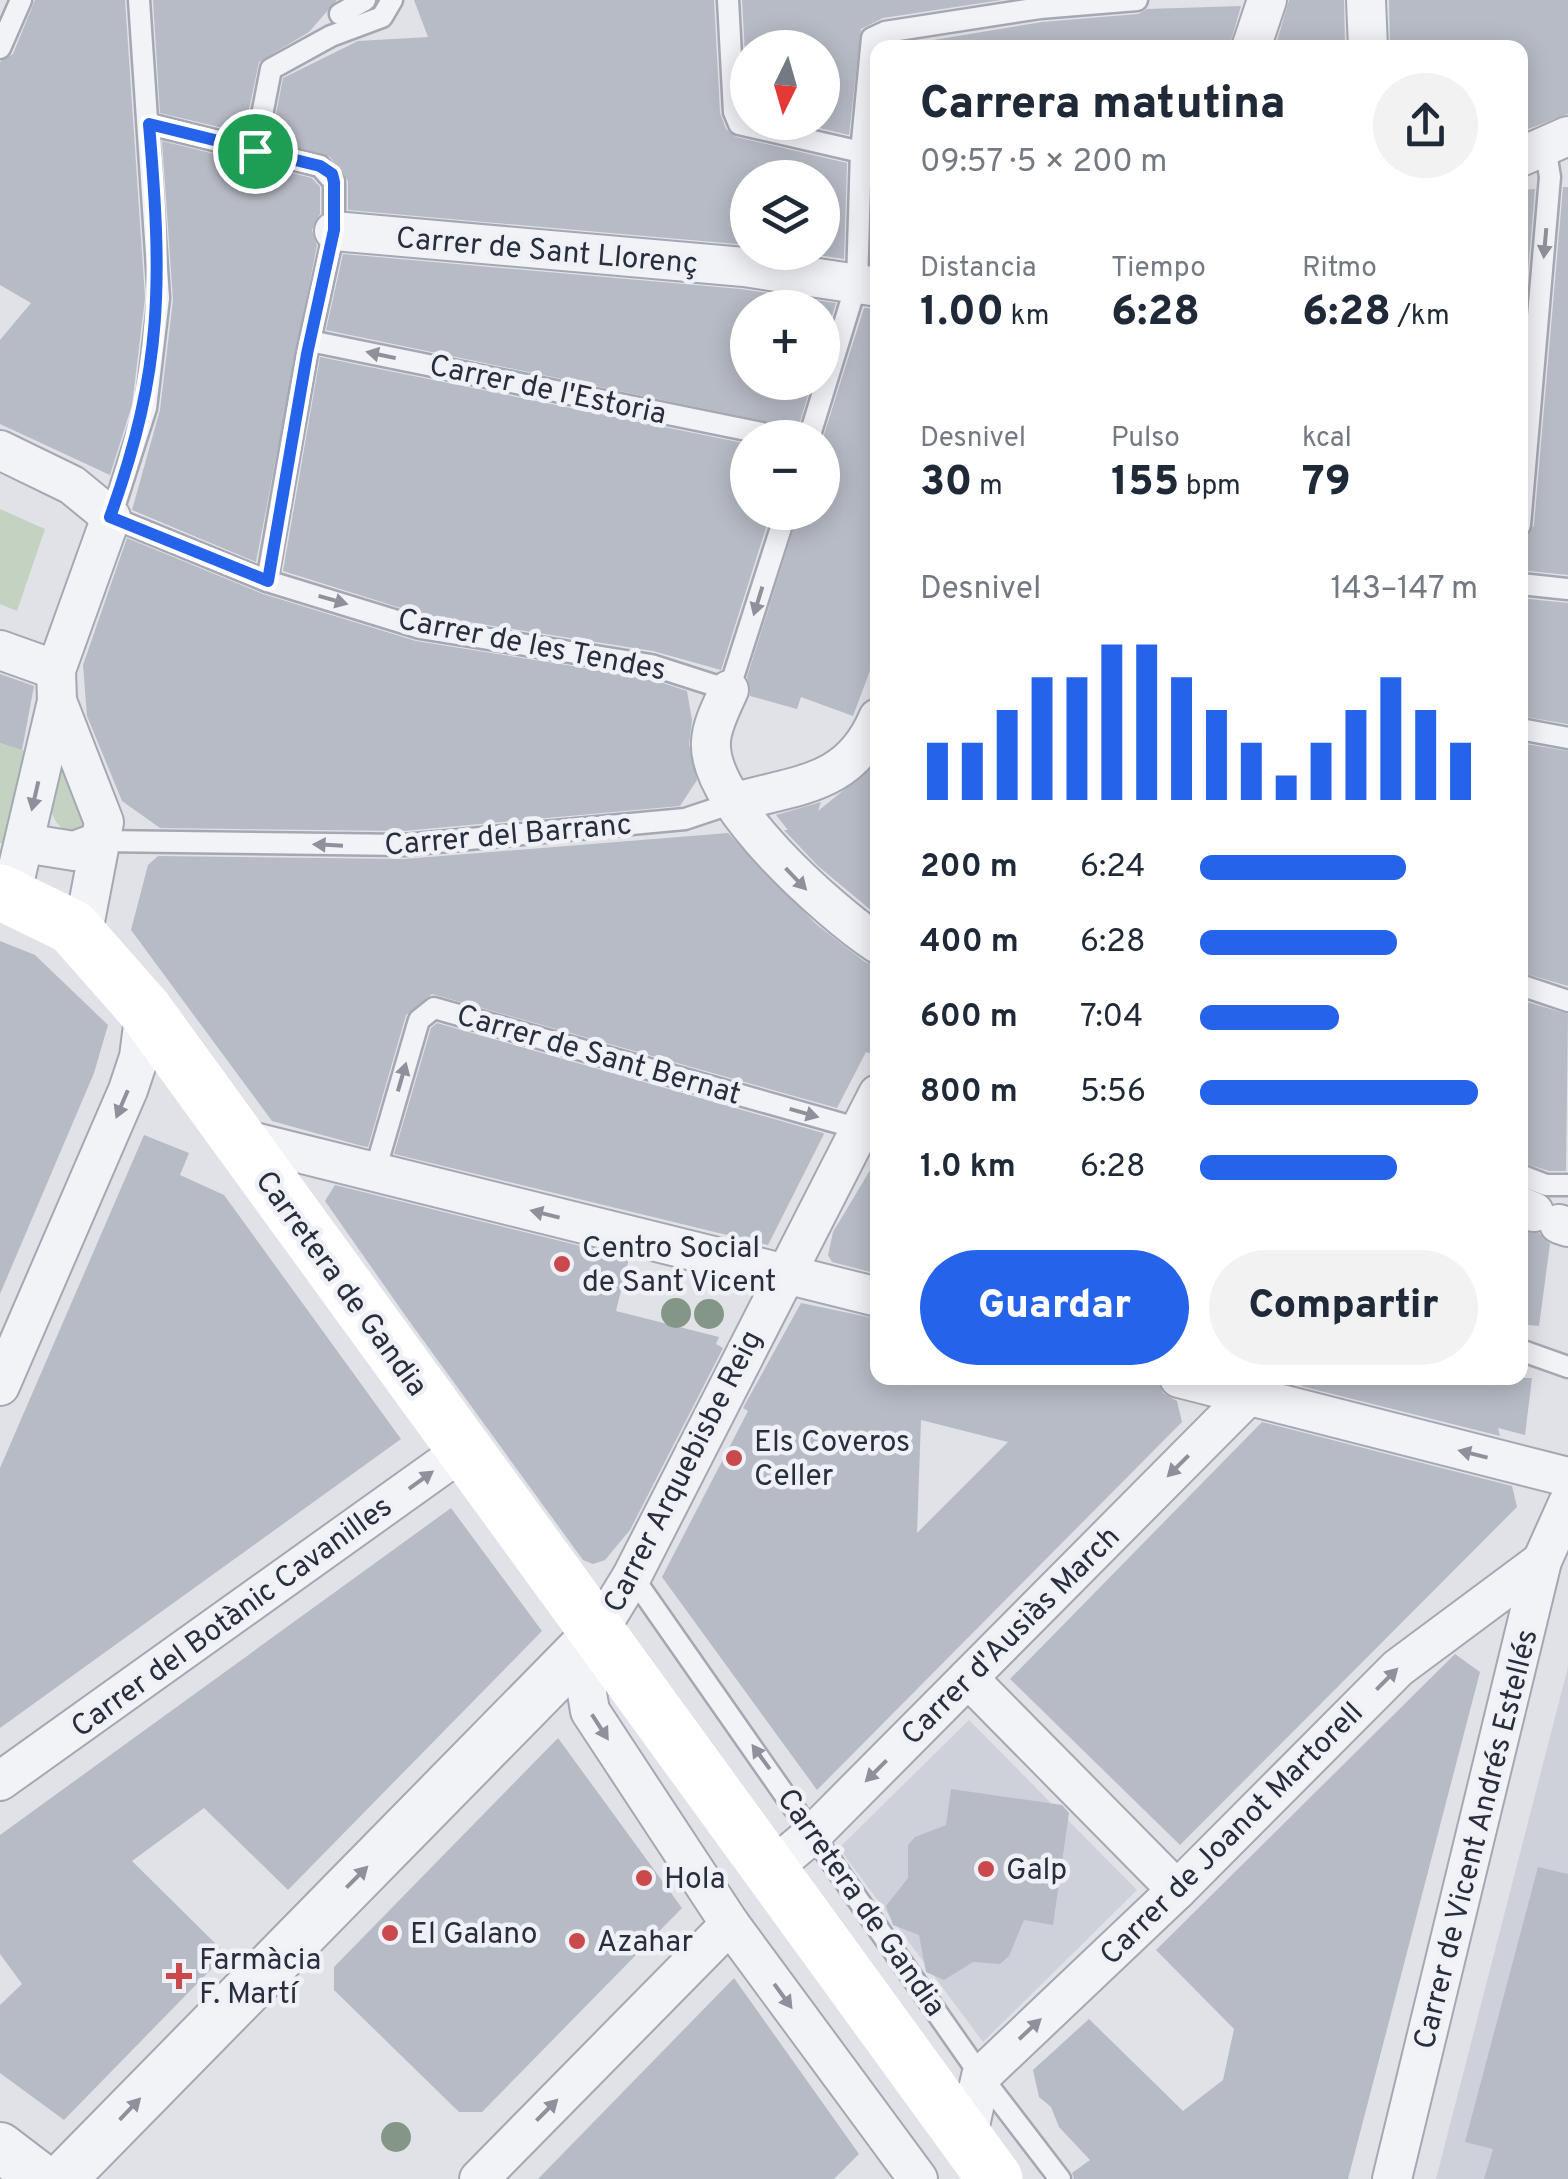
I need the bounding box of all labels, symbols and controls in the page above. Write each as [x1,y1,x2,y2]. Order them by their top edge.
north arrow [730,30,840,140]
map controls [730,30,840,530]
button: share [1373,73,1478,178]
text: Carrera matutina [920,77,1286,134]
pin [213,109,298,194]
icon: arrive [228,124,283,179]
text: 09:57 · 5 × 200 m [920,143,1167,183]
button: layers [730,160,840,270]
street label: Carrer de Sant Llorenç [394,221,699,284]
one-way arrow [1537,227,1553,259]
text: Distancia [920,251,1036,287]
text: Tiempo [1111,251,1206,287]
text: Ritmo [1302,251,1377,287]
text: 1.00 [920,287,1004,340]
text: 6:28 [1111,287,1200,340]
text: 6:28 [1302,287,1391,340]
button: + [730,290,840,400]
text: km [1004,299,1049,335]
text: /km [1391,299,1450,335]
one-way arrow [366,347,397,363]
street label: Carrer de l'Estoria [426,348,669,435]
button: − [730,420,840,530]
text: Desnivel [920,421,1026,457]
text: Pulso [1111,421,1180,457]
text: kcal [1302,421,1352,457]
text: 30 [920,457,972,510]
text: 155 [1111,457,1179,510]
text: 79 [1302,457,1351,510]
text: m [972,469,1003,505]
text: bpm [1179,469,1241,505]
text: Desnivel [920,570,1041,610]
text: 143–147 m [1331,570,1478,610]
one-way arrow [749,587,764,617]
one-way arrow [318,593,349,608]
street label: Carrer de les Tendes [394,602,669,691]
one-way arrow [27,781,42,812]
street label: Carrer del Barranc [383,807,634,866]
one-way arrow [312,837,344,853]
text: 200 m [920,848,1018,888]
text: 6:24 [1080,848,1145,888]
one-way arrow [783,866,807,890]
text: 400 m [920,923,1019,963]
text: 6:28 [1080,923,1145,963]
street label: Carrer de Sant Bernat [452,998,745,1115]
text: 600 m [920,998,1018,1038]
text: 7:04 [1080,998,1143,1038]
one-way arrow [395,1061,411,1092]
text: 800 m [920,1073,1018,1113]
text: 5:56 [1080,1073,1146,1113]
one-way arrow [114,1089,130,1119]
one-way arrow [790,1106,820,1121]
text: 1.0 km [920,1148,1016,1188]
text: 6:28 [1080,1148,1145,1188]
street label: Carretera de Gandia [246,1164,434,1404]
one-way arrow [529,1205,560,1221]
place label: Centro Social de Sant Vicent [582,1231,776,1302]
button: Guardar [920,1250,1189,1365]
button: Compartir [1209,1250,1478,1365]
marker: Centro Social de Sant Vicent [551,1253,573,1275]
street label: Carrer Arquebisbe Reig [597,1325,772,1620]
place label: Els Coveros Celler [754,1425,910,1496]
one-way arrow [1457,1445,1488,1461]
marker: Els Coveros Celler [723,1447,745,1469]
one-way arrow [1167,1454,1191,1477]
one-way arrow [408,1471,434,1490]
street label: Carrer del Botànic Cavanilles [65,1489,400,1747]
street label: Carrer d'Ausiàs March [895,1520,1129,1754]
street label: Carrer de Vicent Andrés Estellés [1407,1626,1548,2053]
one-way arrow [1375,1668,1398,1692]
street label: Carrer de Joanot Martorell [1093,1695,1372,1974]
one-way arrow [591,1713,609,1741]
one-way arrow [752,1744,772,1770]
one-way arrow [864,1759,888,1783]
street label: Carretera de Gandia [767,1782,952,2025]
place label: Galp [1006,1853,1067,1890]
marker: Galp [975,1858,997,1880]
place label: Hola [664,1862,725,1899]
one-way arrow [345,1865,369,1889]
marker: Hola [633,1867,655,1889]
place label: El Galano [410,1917,537,1954]
marker: El Galano [379,1922,401,1944]
place label: Azahar [597,1925,694,1962]
marker: Azahar [566,1930,588,1952]
place label: Farmàcia F. Martí [199,1943,321,2014]
marker: Farmàcia F. Martí [168,1965,190,1987]
one-way arrow [773,1983,792,2009]
one-way arrow [1018,2018,1042,2041]
one-way arrow [118,2097,141,2121]
one-way arrow [535,2098,559,2122]

